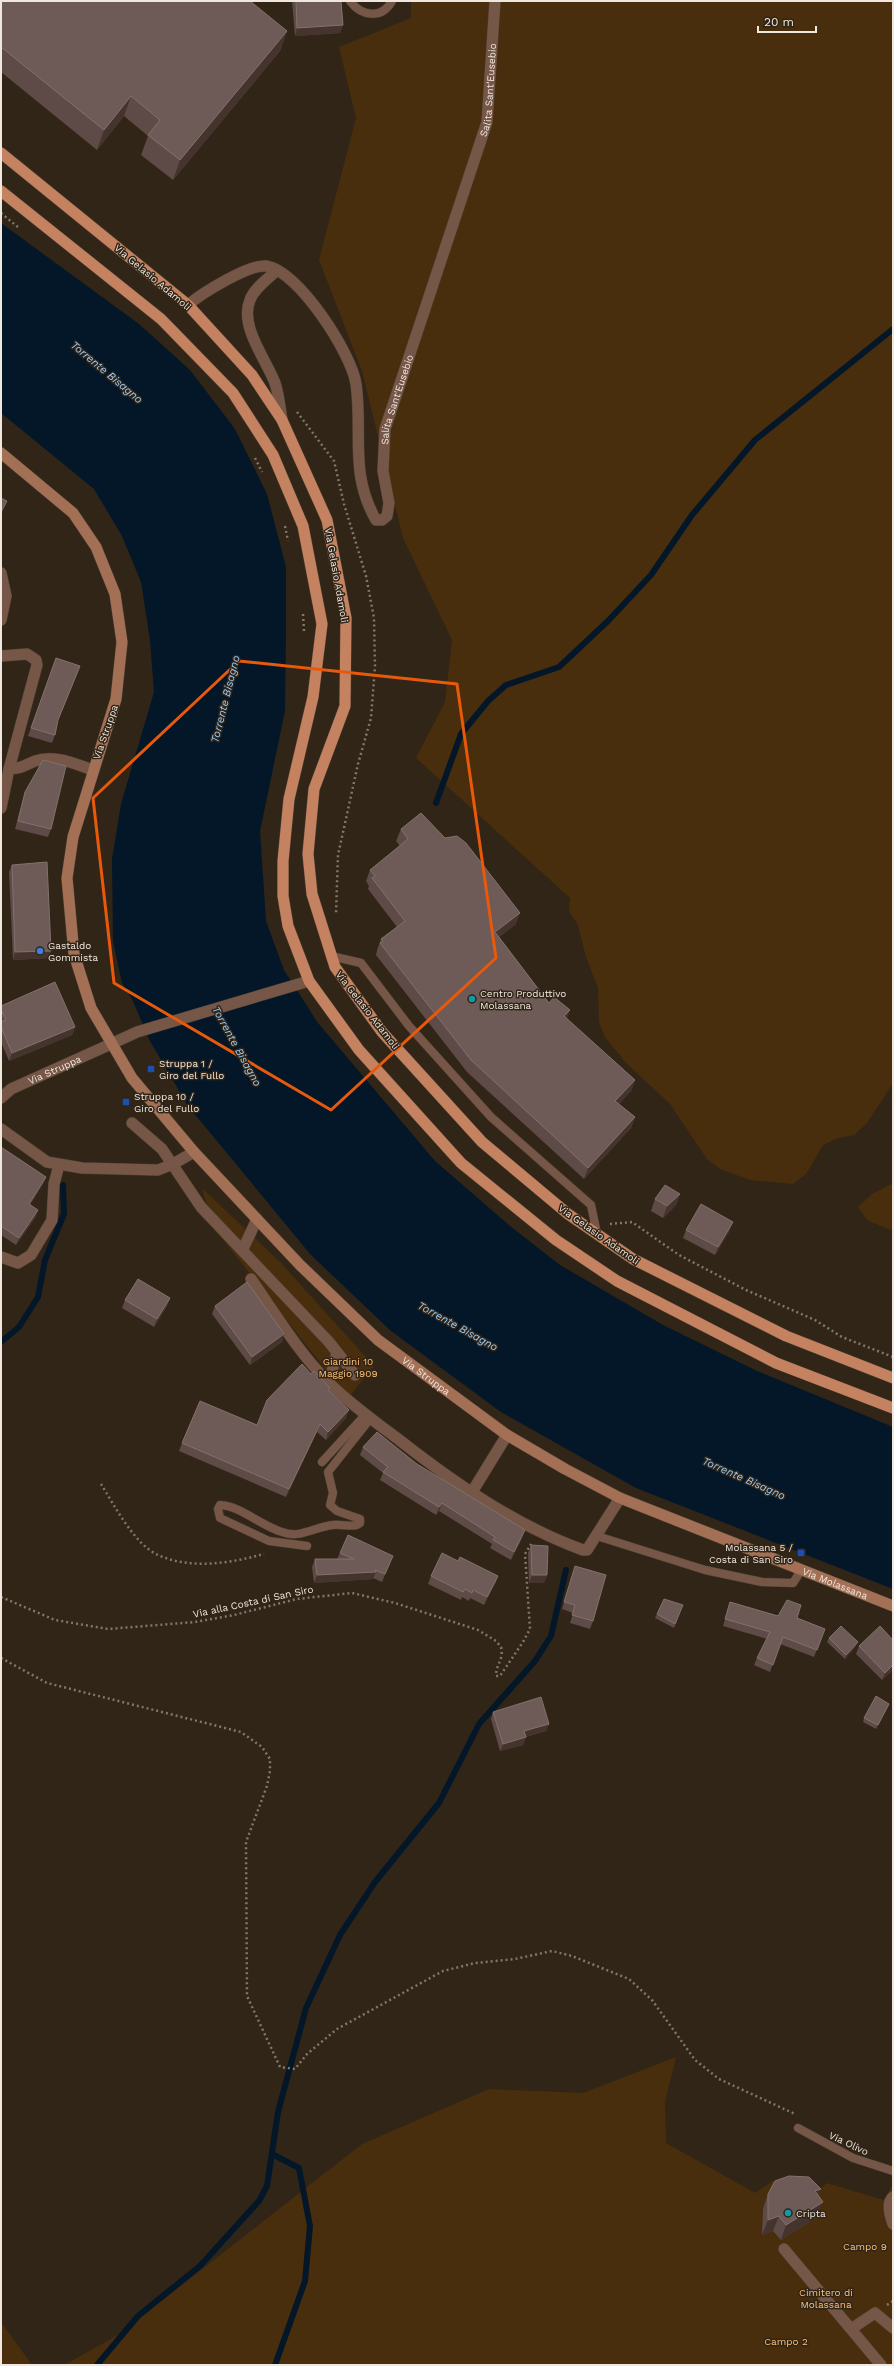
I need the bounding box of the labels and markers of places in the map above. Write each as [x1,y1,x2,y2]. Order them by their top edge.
place label: Gastaldo Gommista [48,940,98,963]
marker: Gastaldo Gommista [35,946,45,956]
place label: Centro Produttivo Molassana [480,988,566,1011]
marker: Centro Produttivo Molassana [467,994,477,1004]
place label: Struppa 1 / Giro del Fullo [159,1058,224,1081]
marker: Struppa 1 / Giro del Fullo [146,1064,156,1074]
place label: Struppa 10 / Giro del Fullo [134,1091,199,1114]
marker: Struppa 10 / Giro del Fullo [121,1097,131,1107]
place label: Molassana 5 / Costa di San Siro [709,1542,794,1565]
marker: Molassana 5 / Costa di San Siro [796,1548,806,1558]
marker: Cripta [783,2208,793,2218]
place label: Cripta [796,2208,826,2219]

